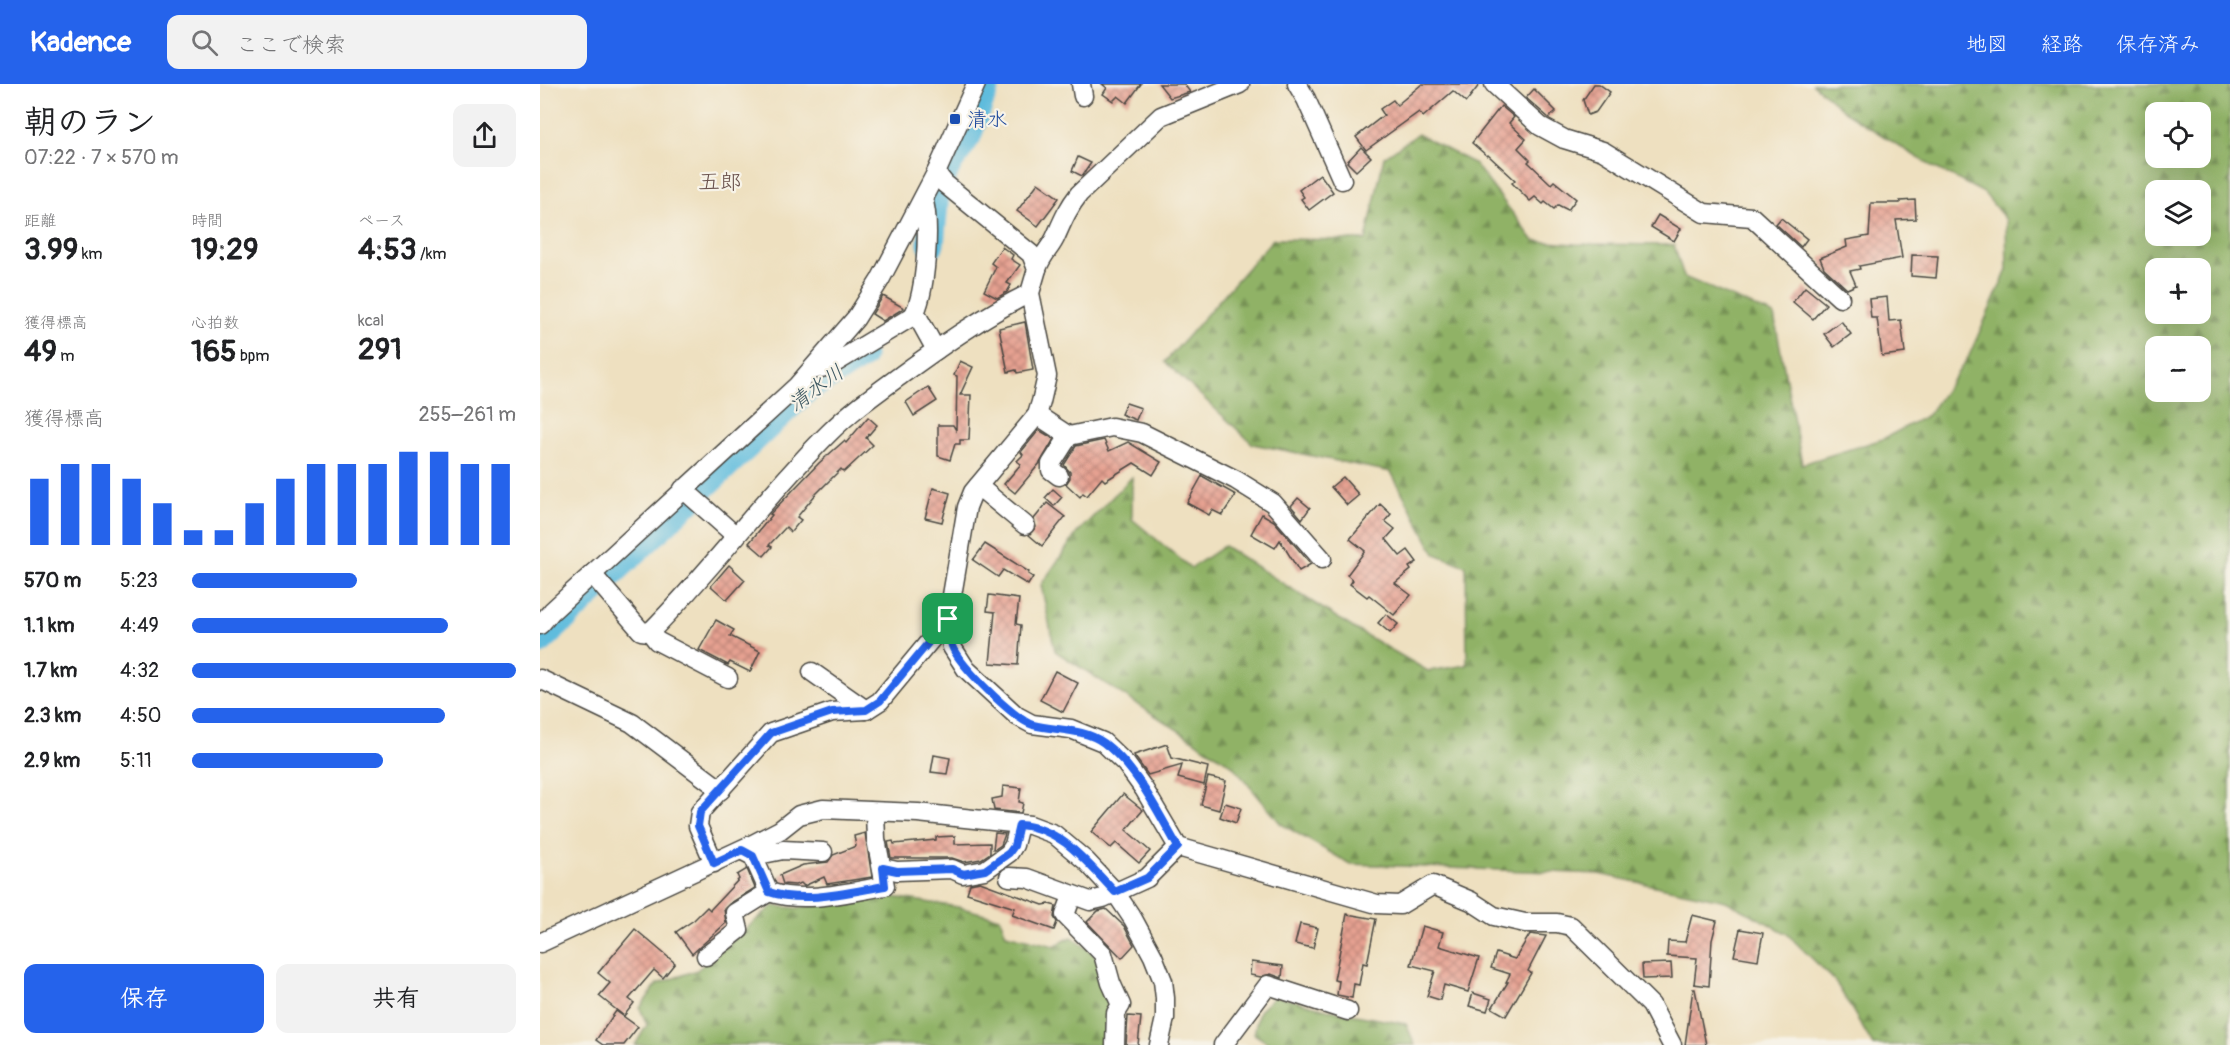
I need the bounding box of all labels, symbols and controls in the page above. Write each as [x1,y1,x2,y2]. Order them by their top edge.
search box [167,15,587,69]
text: Kadence [30,25,131,60]
icon: search [188,26,221,59]
text: ここで検索 [236,31,346,59]
text: 地図 [1966,31,2008,58]
text: 経路 [2041,31,2083,58]
text: 保存済み [2116,31,2200,58]
text: 朝のラン [24,102,156,143]
map controls [2145,102,2211,402]
button: locate [2145,102,2211,168]
button: share [453,104,516,167]
place label: 清水 [967,107,1007,132]
marker: 清水 [948,112,962,126]
text: 07:22 · 7 × 570 m [24,145,179,170]
district label: 五郎 [698,168,742,196]
button: layers [2145,180,2211,246]
text: 距離 [24,211,56,231]
text: 時間 [191,211,223,231]
text: ペース [358,211,405,231]
text: 3.99 [24,231,78,268]
text: 19:29 [191,231,258,268]
text: 4:53 [358,231,416,268]
text: km [78,244,103,264]
text: /km [416,244,447,264]
button: + [2145,258,2211,324]
text: kcal [358,311,384,331]
text: 獲得標高 [24,313,88,333]
text: 心拍数 [191,313,239,333]
text: 291 [358,331,402,368]
text: 49 [24,333,57,370]
text: 165 [191,333,236,370]
button: − [2145,336,2211,402]
text: m [57,346,75,366]
text: bpm [236,346,270,366]
water label: 清水川 [783,359,850,418]
text: 255–261 m [419,402,516,427]
text: 獲得標高 [24,406,104,431]
text: 570 m [24,568,81,593]
text: 5:23 [120,568,158,593]
pin [922,593,973,644]
icon: arrive [931,602,964,635]
text: 1.1 km [24,613,74,638]
text: 4:49 [120,613,159,638]
text: 1.7 km [24,658,77,683]
text: 4:32 [120,658,159,683]
text: 2.3 km [24,703,81,728]
text: 4:50 [120,703,161,728]
text: 2.9 km [24,748,80,773]
text: 5:11 [120,748,152,773]
button: 保存 [24,964,264,1033]
button: 共有 [276,964,516,1033]

